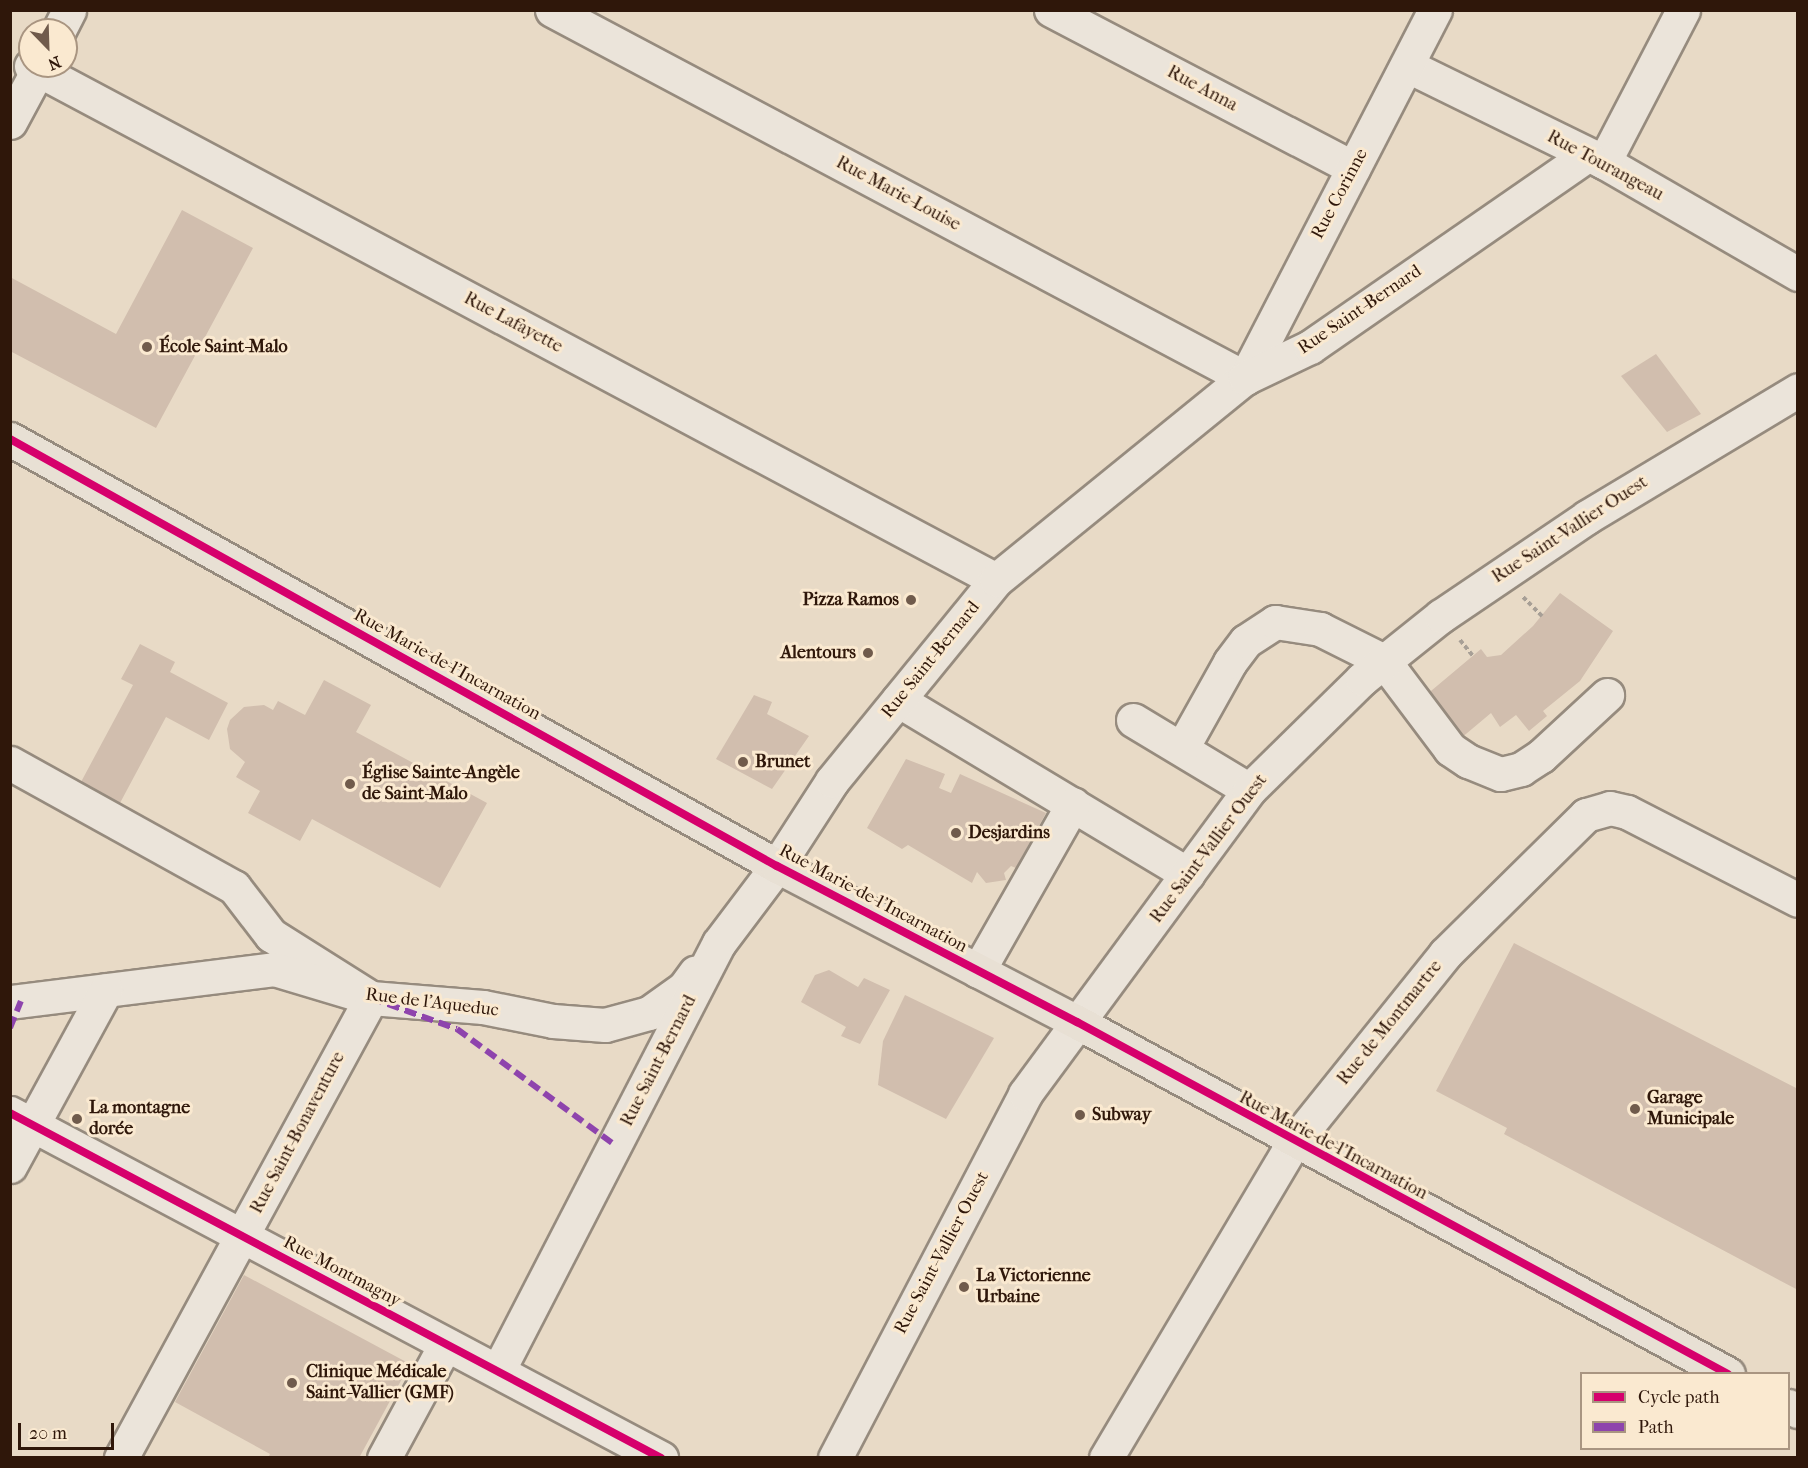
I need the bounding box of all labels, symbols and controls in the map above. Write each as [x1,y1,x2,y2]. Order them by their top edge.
north arrow [18,18,78,78]
text: N [45,52,64,74]
street label: Rue Anna [1163,61,1241,117]
street label: Rue Tourangeau [1543,126,1667,206]
street label: Rue Corinne [1307,145,1373,243]
street label: Rue Marie-Louise [832,152,964,236]
street label: Rue Saint-Bernard [1294,261,1426,359]
street label: Rue Lafayette [460,288,566,358]
place label: École Saint-Malo [159,336,288,358]
marker: École Saint-Malo [140,340,154,354]
street label: Rue Saint-Vallier Ouest [1488,472,1652,588]
place label: Pizza Ramos [802,589,899,611]
marker: Pizza Ramos [904,593,918,607]
street label: Rue Saint-Bernard [877,597,985,723]
street label: Rue Marie-de-l'Incarnation [350,605,544,725]
place label: Alentours [780,642,856,664]
marker: Alentours [861,646,875,660]
place label: Brunet [755,751,810,773]
marker: Brunet [736,755,750,769]
place label: Église Sainte-Angèle de Saint-Malo [362,763,520,806]
street label: Rue Saint-Vallier Ouest [1146,770,1272,928]
marker: Église Sainte-Angèle de Saint-Malo [343,777,357,791]
place label: Desjardins [968,822,1050,844]
marker: Desjardins [949,826,963,840]
street label: Rue Marie-de-l'Incarnation [775,840,971,958]
street label: Rue de Montmartre [1333,956,1447,1090]
street label: Rue de l'Aqueduc [364,984,500,1022]
street label: Rue Saint-Bernard [617,992,701,1130]
street label: Rue Saint-Bonaventure [246,1048,350,1218]
street label: Rue Marie-de-l'Incarnation [1235,1087,1431,1205]
place label: Garage Municipale [1647,1088,1734,1130]
place label: La montagne dorée [89,1098,190,1140]
marker: Garage Municipale [1628,1102,1642,1116]
place label: Subway [1092,1104,1151,1126]
marker: Subway [1073,1108,1087,1122]
marker: La montagne dorée [70,1112,84,1126]
street label: Rue Saint-Vallier Ouest [890,1168,994,1338]
street label: Rue Montmagny [279,1232,405,1312]
place label: La Victorienne Urbaine [976,1266,1091,1308]
marker: La Victorienne Urbaine [957,1280,971,1294]
place label: Clinique Médicale Saint-Vallier (GMF) [306,1362,454,1404]
legend [1580,1372,1790,1450]
marker: Clinique Médicale Saint-Vallier (GMF) [283,1374,301,1392]
text: Cycle path [1638,1387,1719,1408]
scale bar [21,1411,117,1449]
text: Path [1638,1417,1674,1438]
text: 20 m [29,1423,67,1444]

